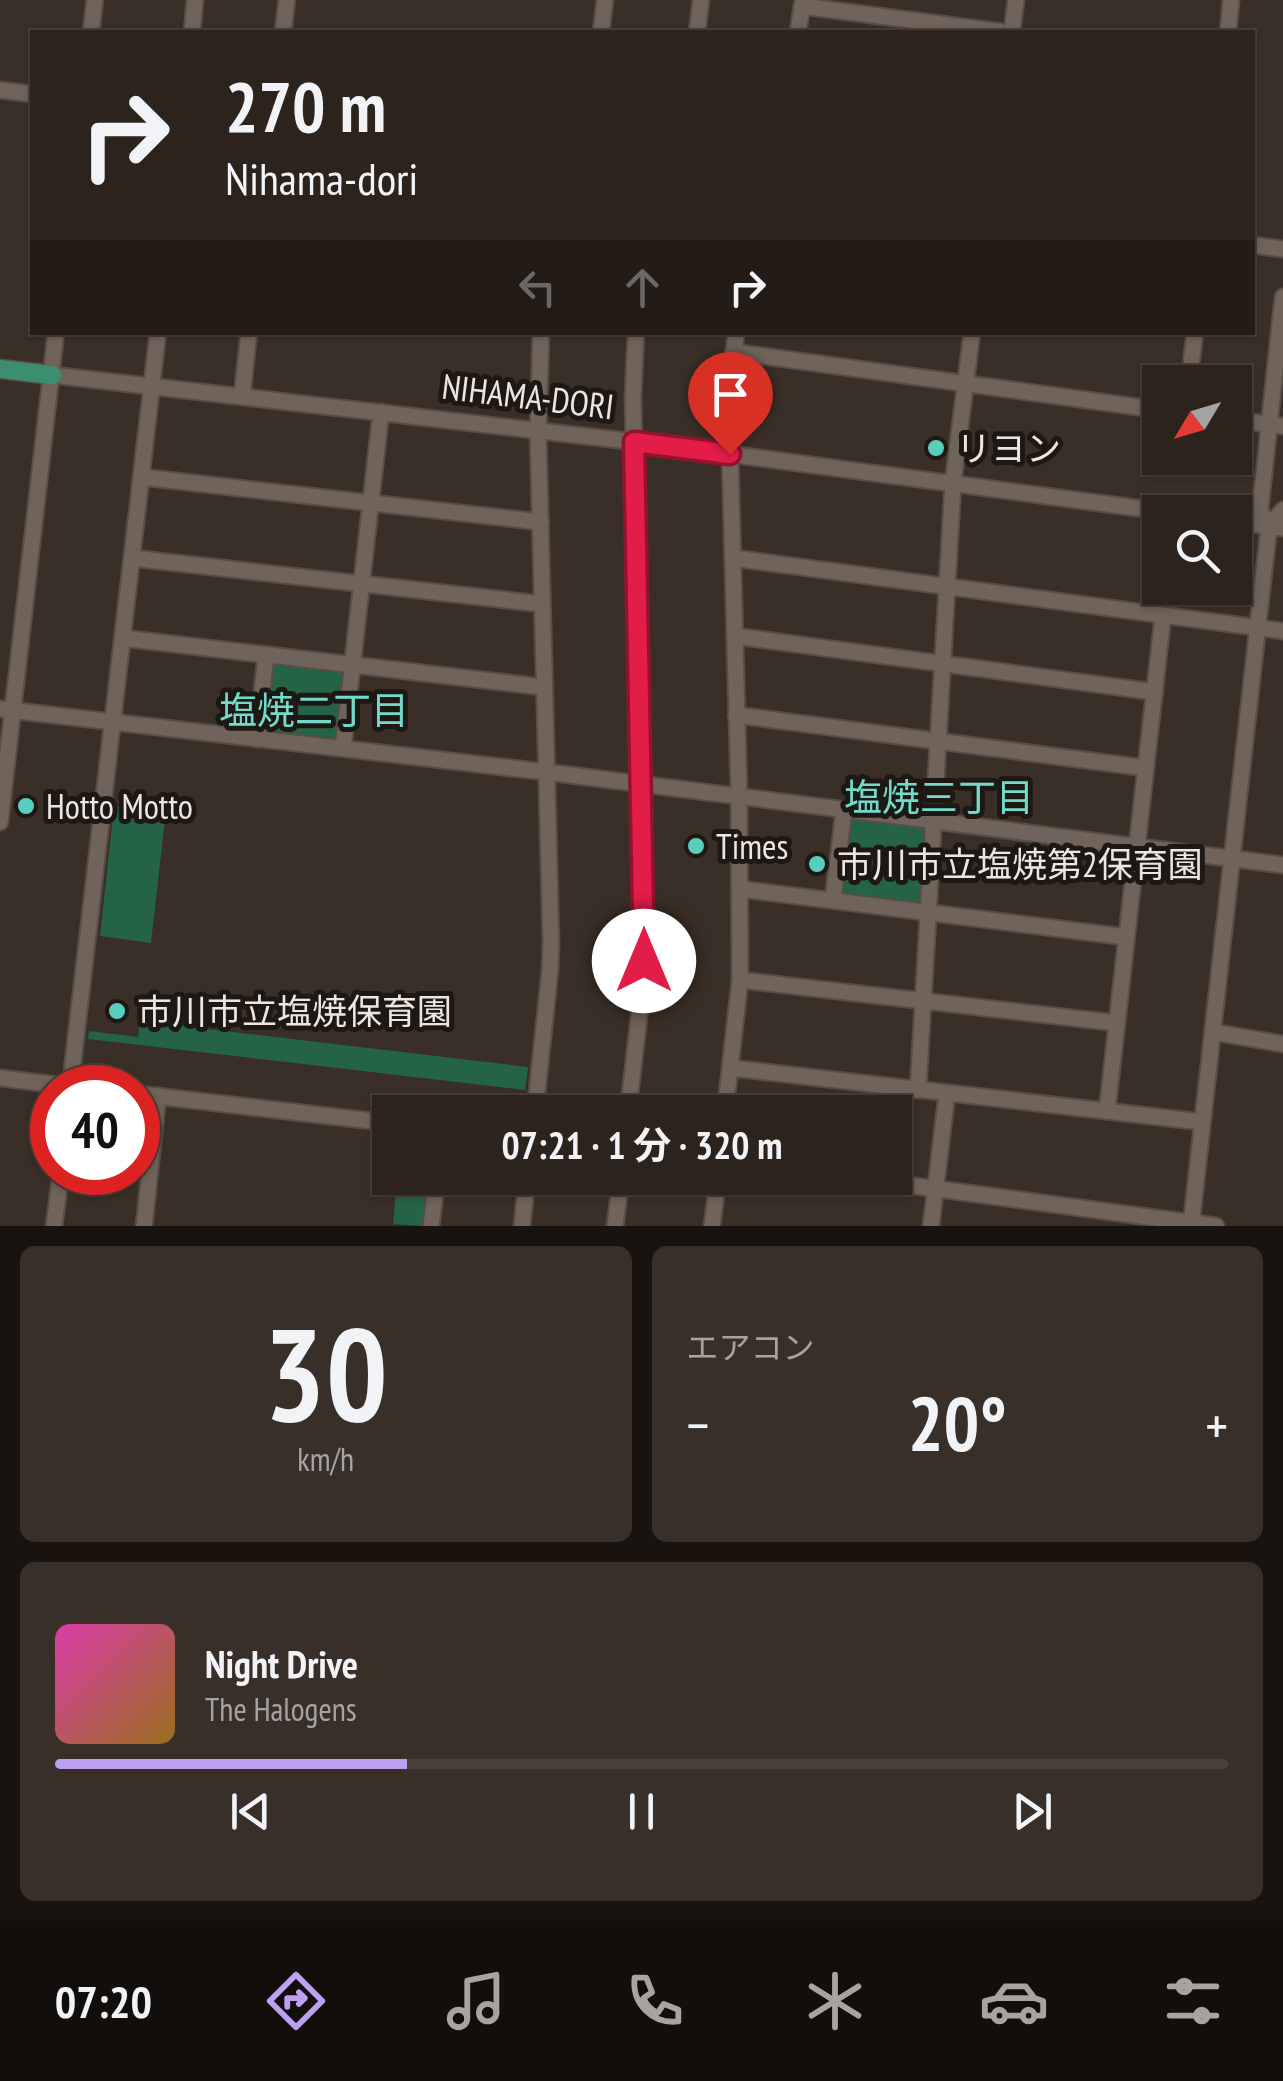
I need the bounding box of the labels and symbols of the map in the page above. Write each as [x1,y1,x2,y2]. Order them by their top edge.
pin [688,352,773,455]
street label: NIHAMA-DORI [439,363,617,429]
north arrow [1142,365,1252,475]
place label: リヨン [956,425,1061,471]
marker: リヨン [925,437,947,459]
district label: 塩焼二丁目 [219,685,409,734]
district label: 塩焼三丁目 [844,772,1034,821]
place label: Hotto Motto [46,783,193,829]
marker: Hotto Motto [15,795,37,817]
place label: Times [716,823,788,869]
marker: Times [685,835,707,857]
place label: 市川市立塩焼第2保育園 [837,841,1203,887]
marker: 市川市立塩焼第2保育園 [806,853,828,875]
position arrow [592,909,696,1013]
place label: 市川市立塩焼保育園 [137,988,452,1034]
marker: 市川市立塩焼保育園 [106,1000,128,1022]
speed limit sign: 40 [30,1065,160,1195]

